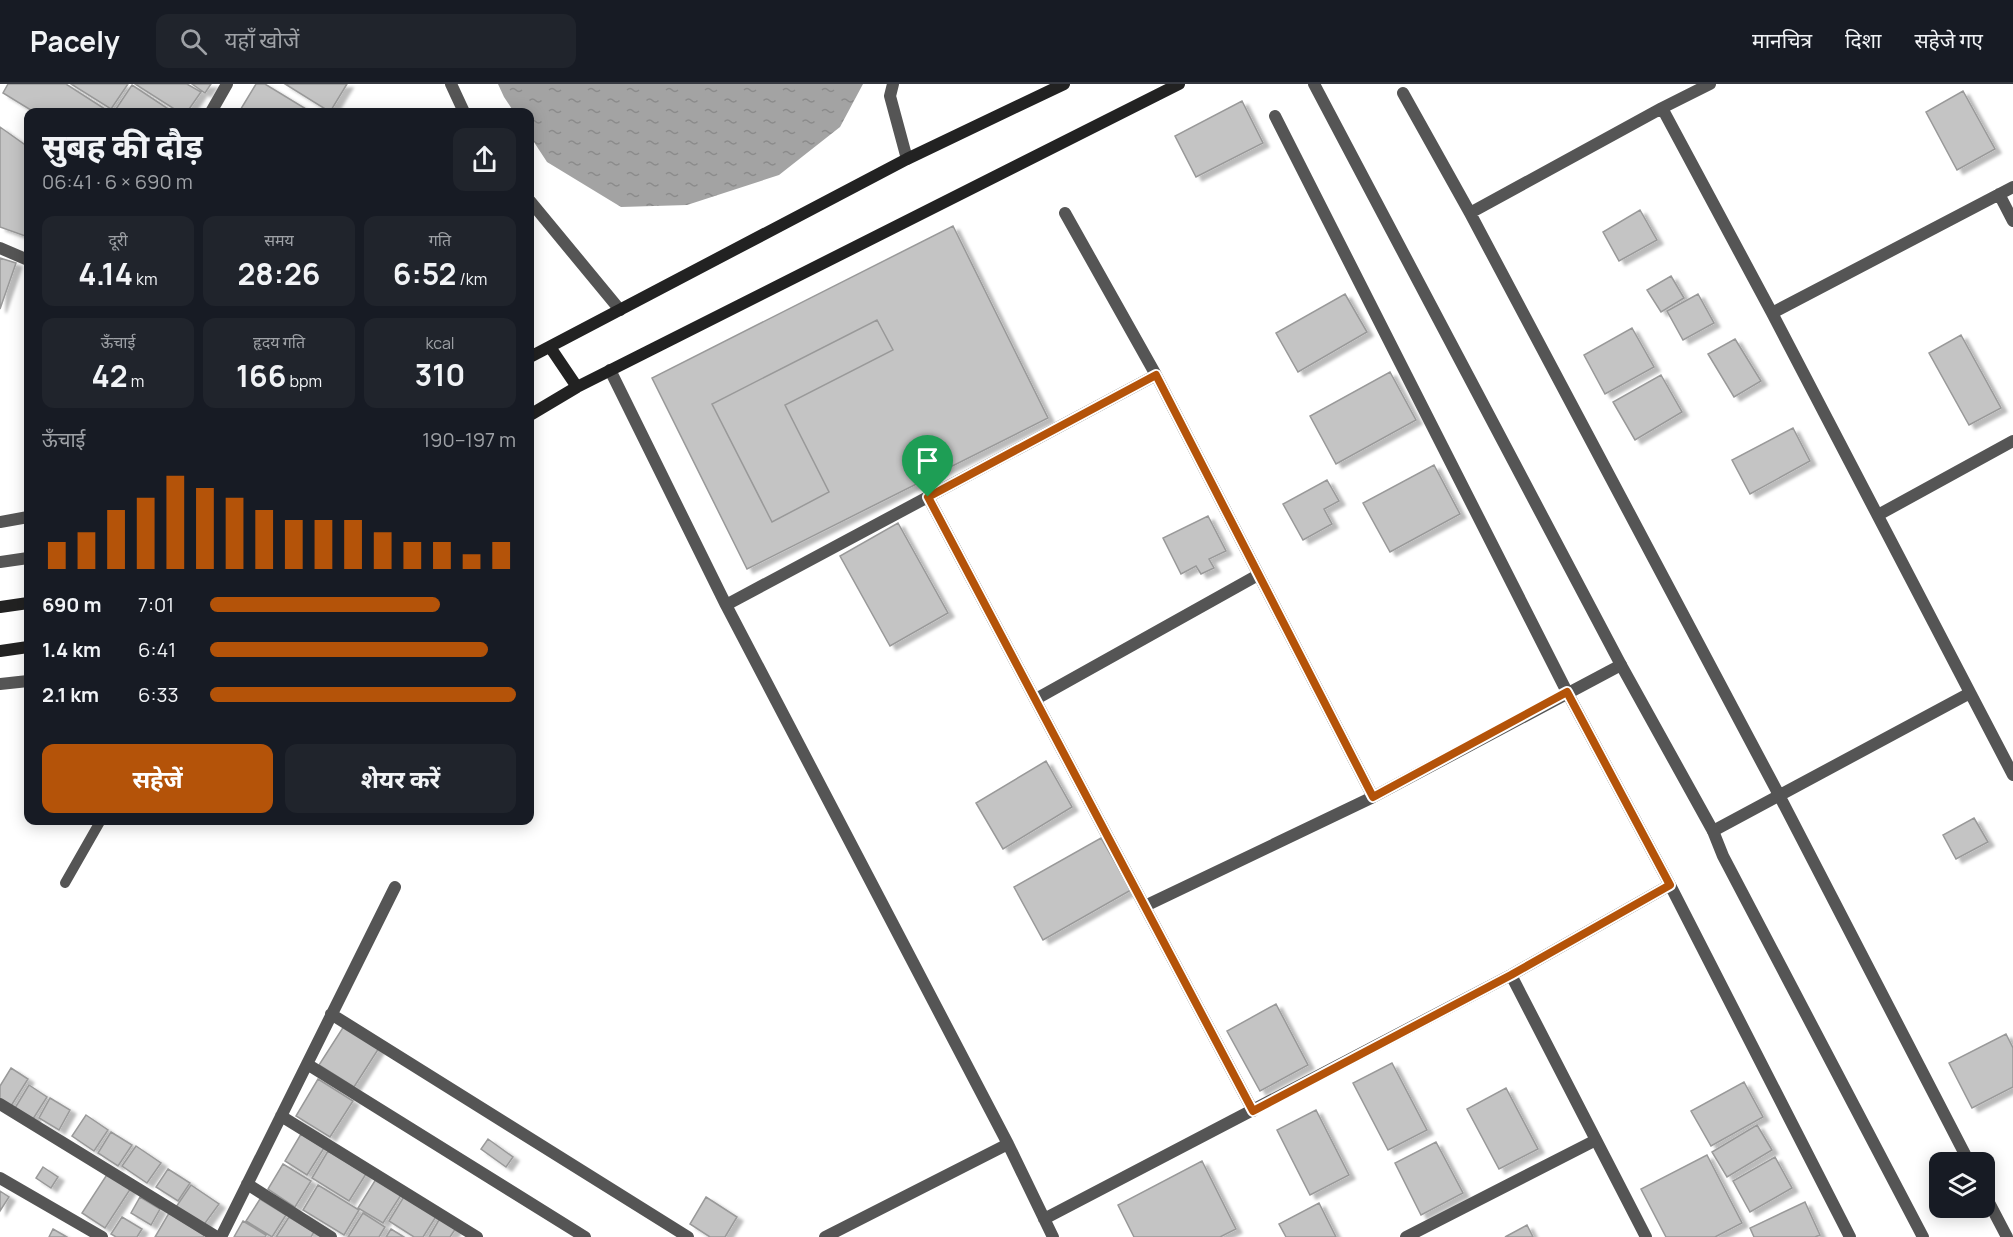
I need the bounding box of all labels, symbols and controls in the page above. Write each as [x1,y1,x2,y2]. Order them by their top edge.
search box [156,14,576,68]
text: Pacely [30,22,120,60]
icon: search [177,25,210,58]
text: यहाँ खोजें [225,25,299,55]
text: मानचित्र [1752,26,1812,54]
text: दिशा [1845,26,1881,54]
text: सहेजे गए [1914,26,1983,54]
text: सुबह की दौड़ [42,123,203,168]
button: share [453,128,516,191]
text: 06:41 · 6 × 690 m [42,168,193,195]
text: दूरी [108,229,128,251]
text: समय [264,229,294,251]
text: गति [429,229,451,251]
text: 4.14 [78,253,133,294]
text: 28:26 [237,253,321,294]
text: 6:52 [393,253,456,294]
text: km [133,268,158,290]
text: /km [456,268,487,290]
text: ऊँचाई [101,331,135,353]
text: हृदय गति [253,331,305,353]
text: kcal [425,332,455,354]
text: 310 [415,354,465,395]
text: 42 [92,355,128,396]
text: 166 [236,355,286,396]
text: m [128,370,144,392]
text: bpm [286,370,322,392]
text: ऊँचाई [42,426,85,453]
text: 190–197 m [422,426,516,453]
pin [902,435,953,497]
icon: arrive [911,444,944,477]
text: 690 m [42,591,102,618]
text: 7:01 [138,591,174,618]
text: 1.4 km [42,636,101,663]
text: 6:41 [138,636,176,663]
text: 2.1 km [42,681,99,708]
text: 6:33 [138,681,179,708]
button: सहेजें [42,744,273,813]
button: शेयर करें [285,744,516,813]
map controls [1929,1152,1995,1218]
button: layers [1929,1152,1995,1218]

